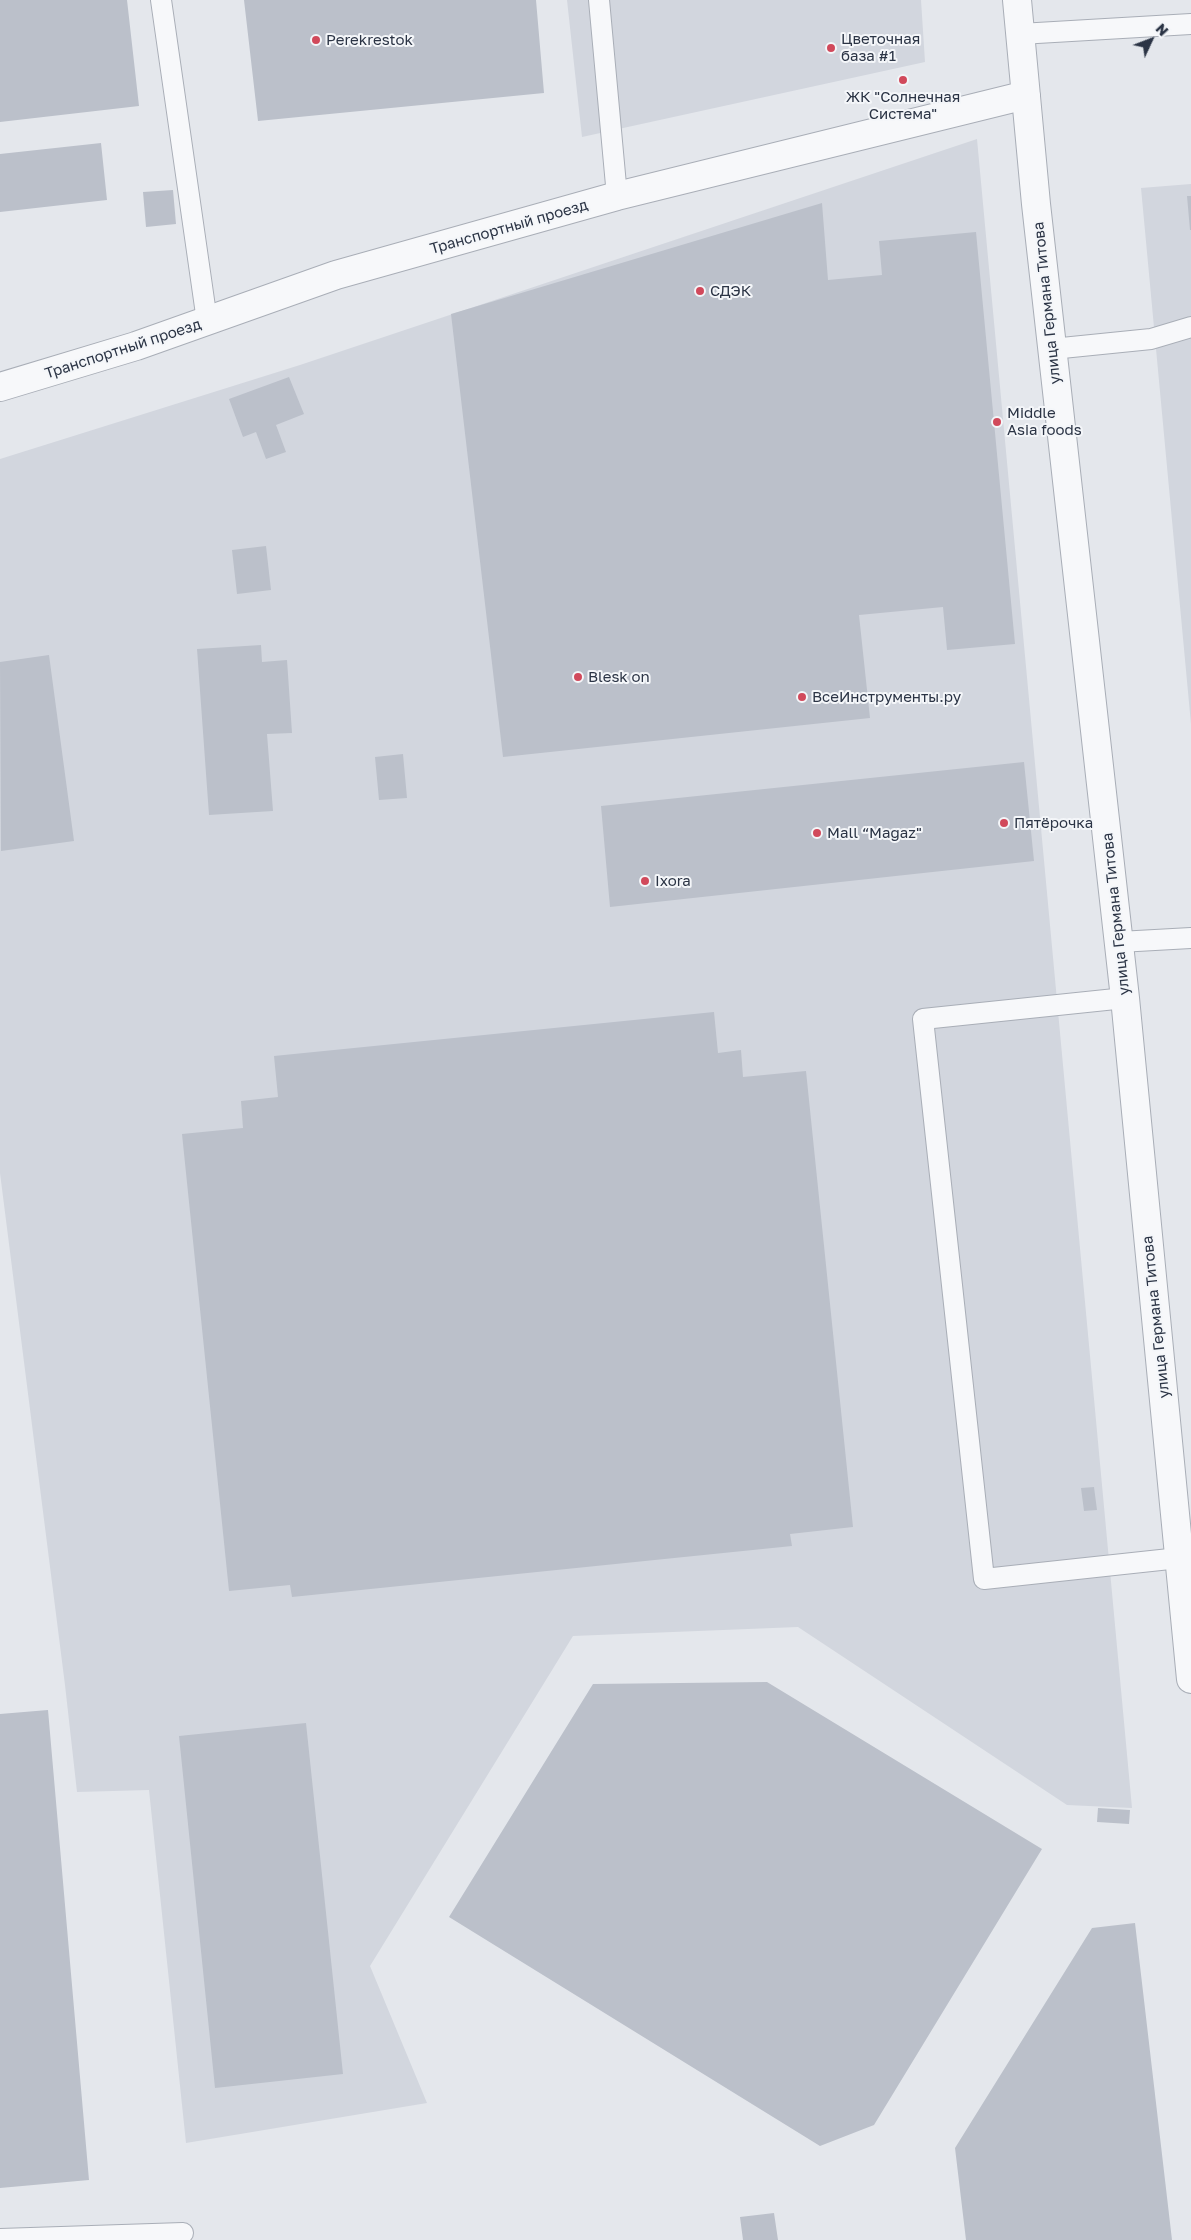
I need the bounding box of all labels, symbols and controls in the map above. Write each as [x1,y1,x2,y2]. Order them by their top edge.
north arrow [1126,15,1176,65]
text: N [1152,20,1172,39]
place label: Цветочная база #1 [841,30,920,65]
place label: Perekrestok [326,31,413,49]
marker: Perekrestok [310,34,322,46]
marker: Цветочная база #1 [825,42,837,54]
marker: ЖК "Солнечная Система" [897,74,909,86]
place label: ЖК "Солнечная Система" [846,88,960,123]
street label: Транспортный проезд [428,196,590,258]
street label: улица Германа Титова [1030,221,1064,385]
place label: СДЭК [710,282,751,300]
marker: СДЭК [694,285,706,297]
street label: Транспортный проезд [43,315,203,383]
place label: Middle Asia foods [1007,404,1082,439]
marker: Middle Asia foods [991,416,1003,428]
place label: Blesk on [588,668,650,686]
marker: Blesk on [572,671,584,683]
place label: ВсеИнструменты.ру [812,688,961,706]
marker: ВсеИнструменты.ру [796,691,808,703]
place label: Пятёрочка [1014,814,1093,832]
marker: Пятёрочка [998,817,1010,829]
place label: Mall “Magaz" [827,824,922,842]
marker: Mall “Magaz" [811,827,823,839]
street label: улица Германа Титова [1099,832,1133,996]
place label: Ixora [655,872,691,890]
marker: Ixora [639,875,651,887]
street label: улица Германа Титова [1139,1235,1173,1399]

